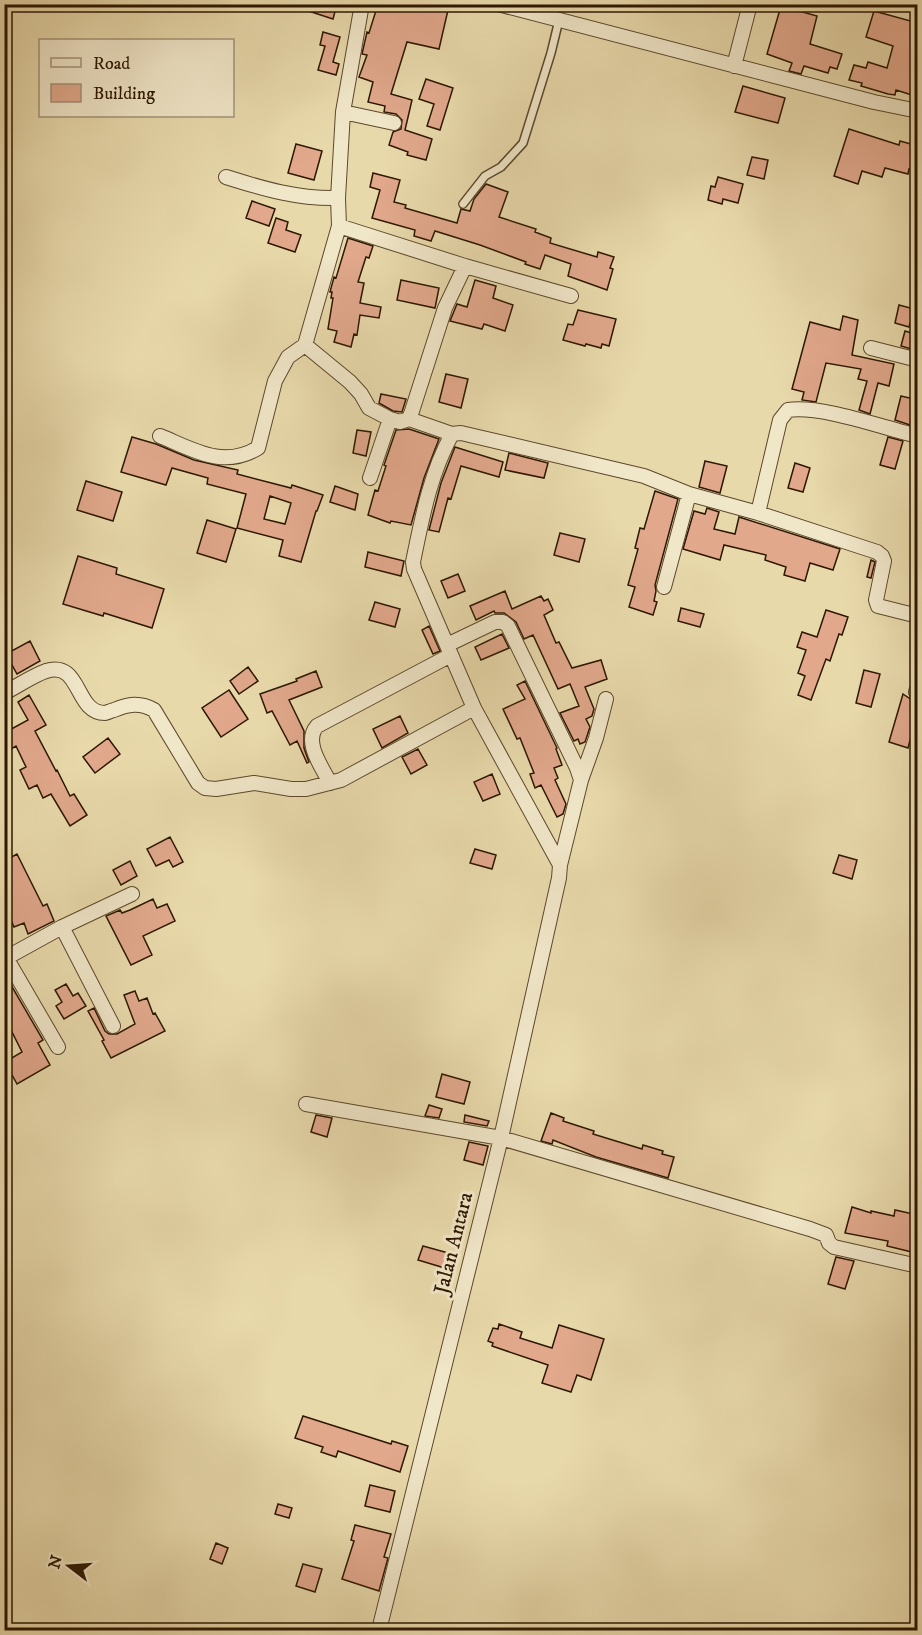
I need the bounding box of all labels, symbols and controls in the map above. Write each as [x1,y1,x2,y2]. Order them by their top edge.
legend [39,39,234,117]
text: Road [93,53,130,75]
text: Building [93,83,155,105]
street label: Jalan Antara [428,1189,479,1299]
north arrow [39,1536,99,1596]
text: N [44,1553,67,1571]

